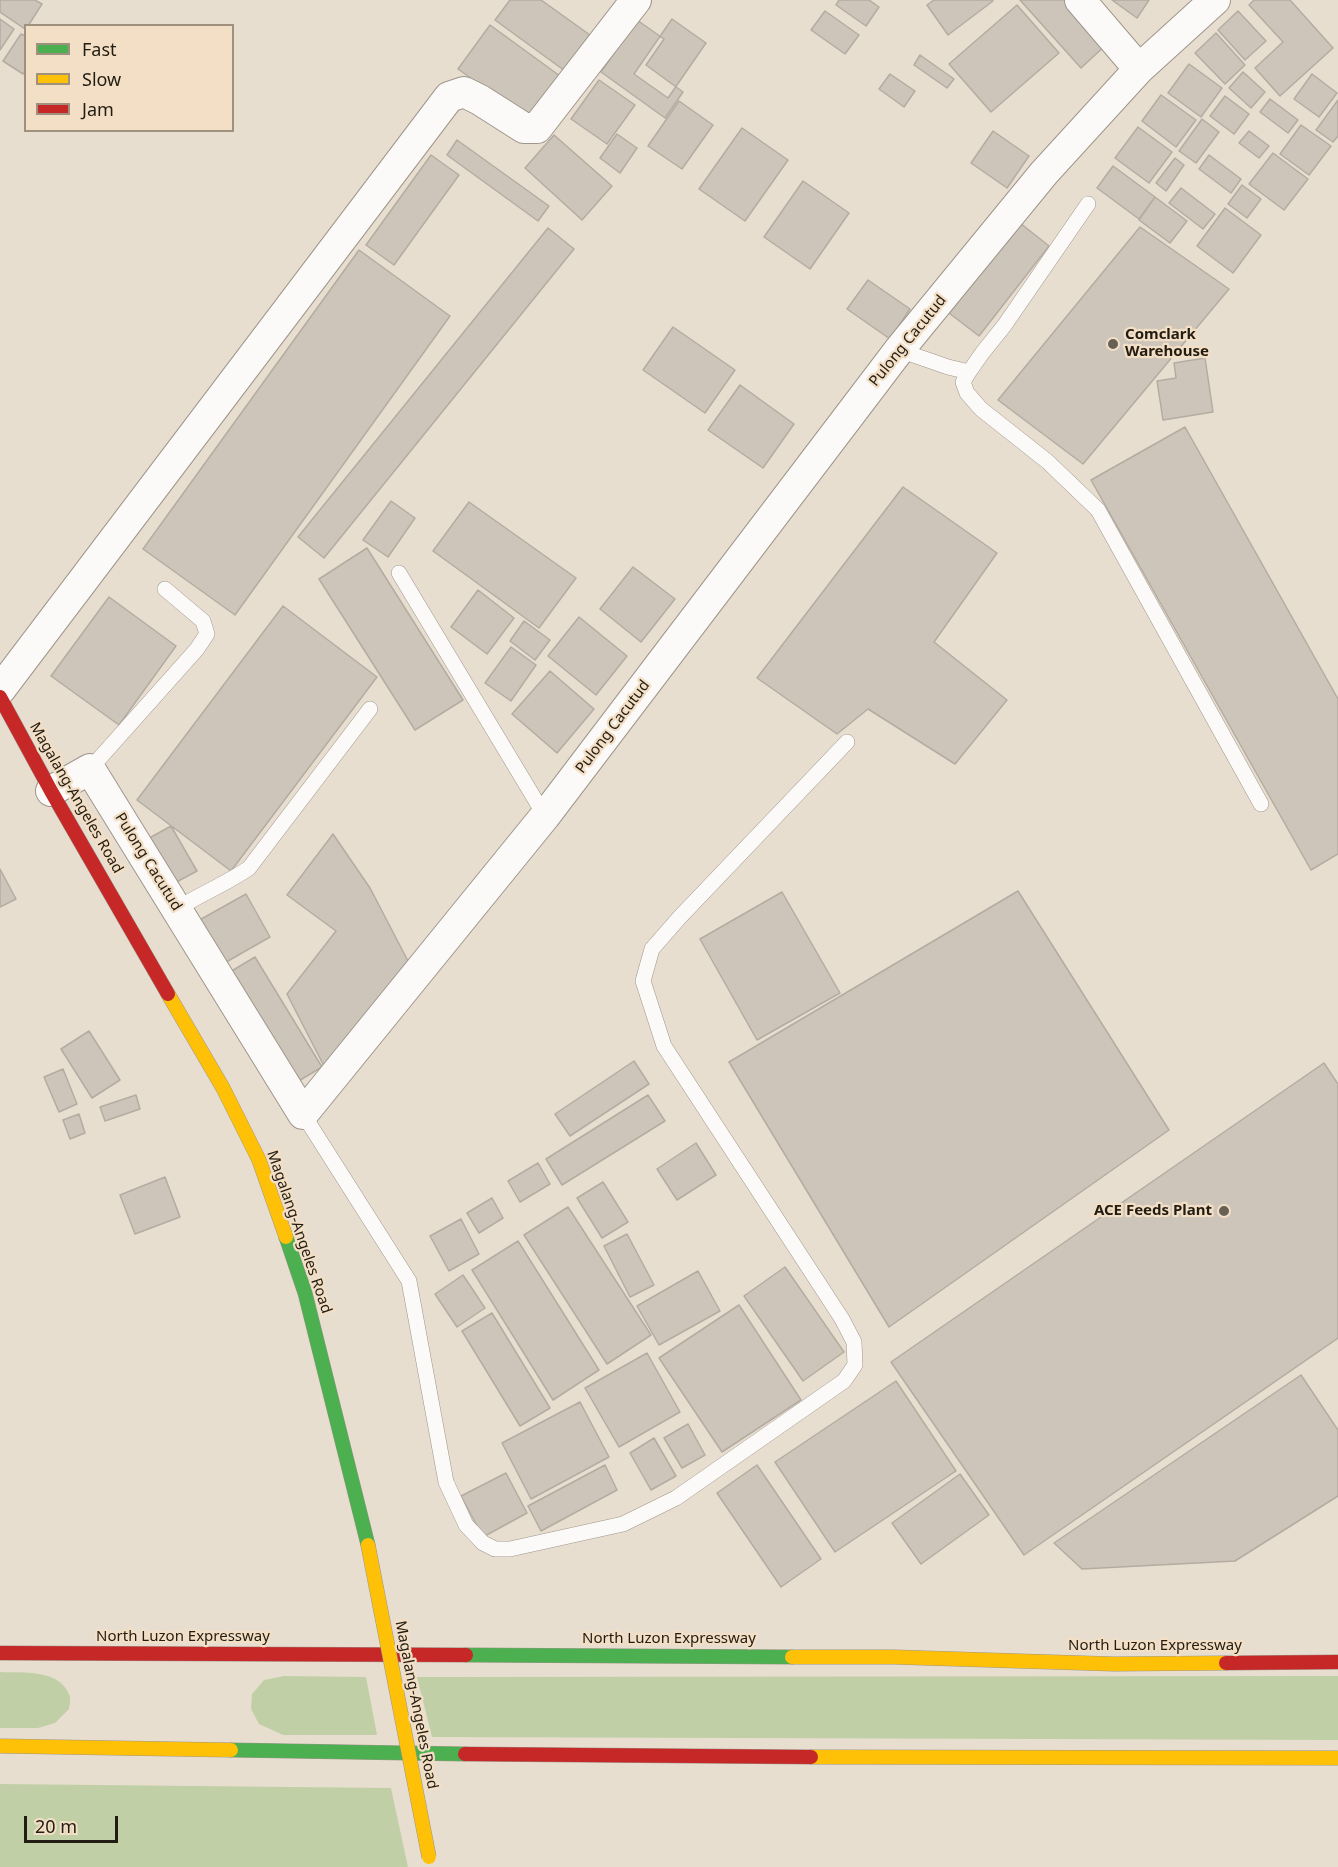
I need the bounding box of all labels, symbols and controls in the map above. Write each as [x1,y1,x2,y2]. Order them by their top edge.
legend [24,24,234,132]
text: Fast [82,37,117,61]
text: Slow [82,67,121,91]
text: Jam [82,97,114,121]
street label: Pulong Cacutud [866,292,950,390]
place label: Comclark Warehouse [1125,326,1209,361]
marker: Comclark Warehouse [1106,337,1120,351]
street label: Pulong Cacutud [572,677,654,777]
street label: Magalang-Angeles Road [25,719,127,877]
street label: Pulong Cacutud [111,810,185,914]
street label: Magalang-Angeles Road [263,1148,335,1316]
place label: ACE Feeds Plant [1094,1202,1212,1220]
marker: ACE Feeds Plant [1217,1204,1231,1218]
street label: Magalang-Angeles Road [391,1619,441,1791]
street label: North Luzon Expressway [96,1628,270,1646]
street label: North Luzon Expressway [582,1630,756,1648]
street label: North Luzon Expressway [1068,1637,1242,1655]
scale bar [27,1804,122,1842]
text: 20 m [35,1814,77,1838]

